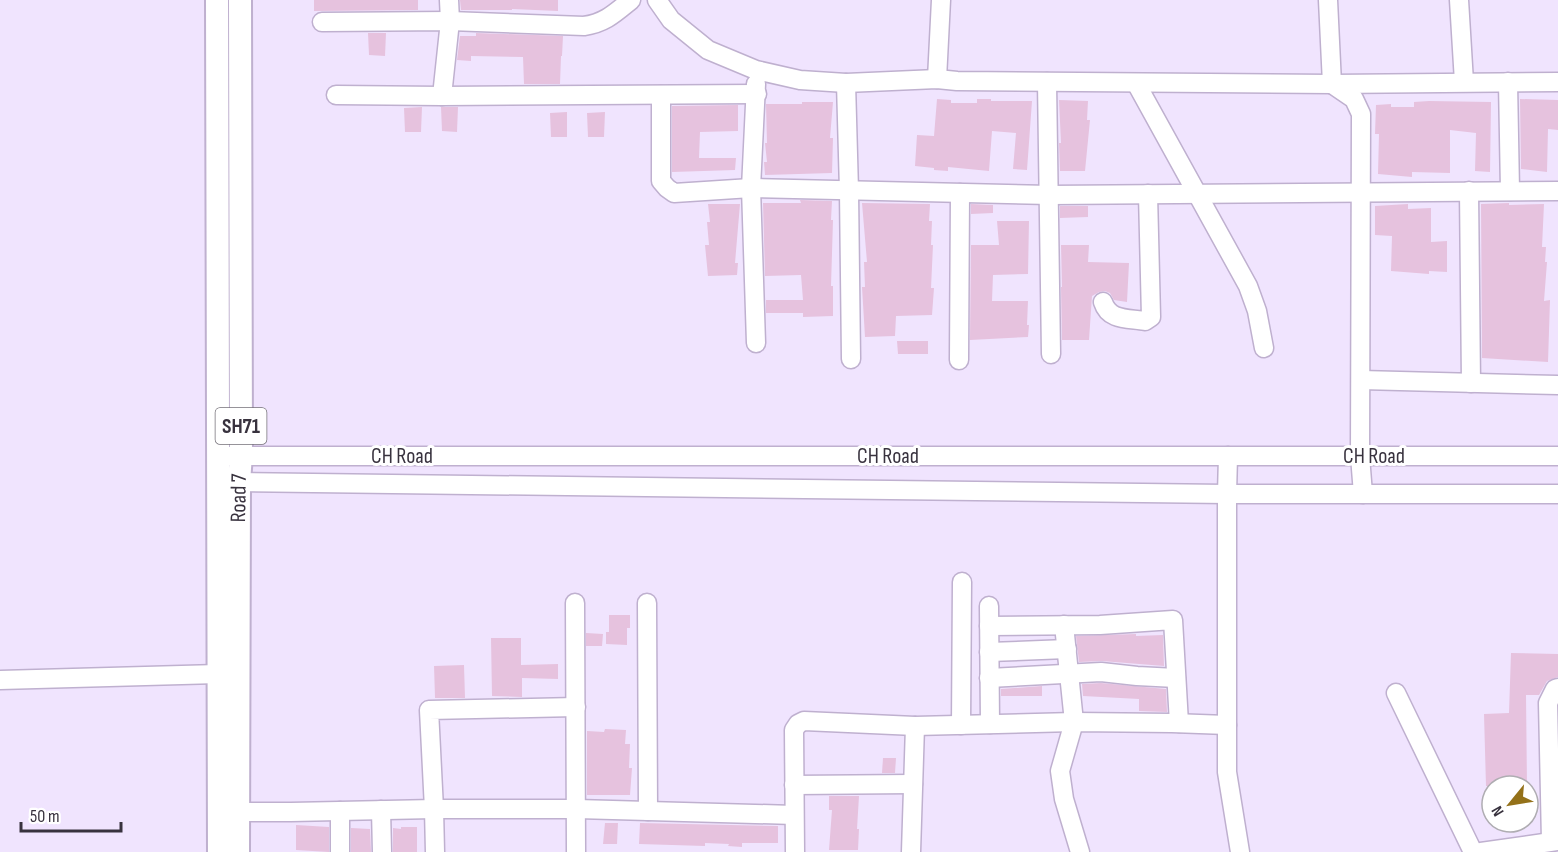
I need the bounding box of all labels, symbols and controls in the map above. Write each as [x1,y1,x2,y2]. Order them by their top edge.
road number: SH71 [216,408,266,444]
street label: CH Road [371,443,433,470]
street label: CH Road [857,443,919,470]
street label: CH Road [1343,443,1405,470]
street label: Road 7 [225,473,253,523]
north arrow [1480,774,1540,834]
scale bar [21,795,122,833]
text: N [1488,802,1509,819]
text: 50 m [30,806,60,827]

